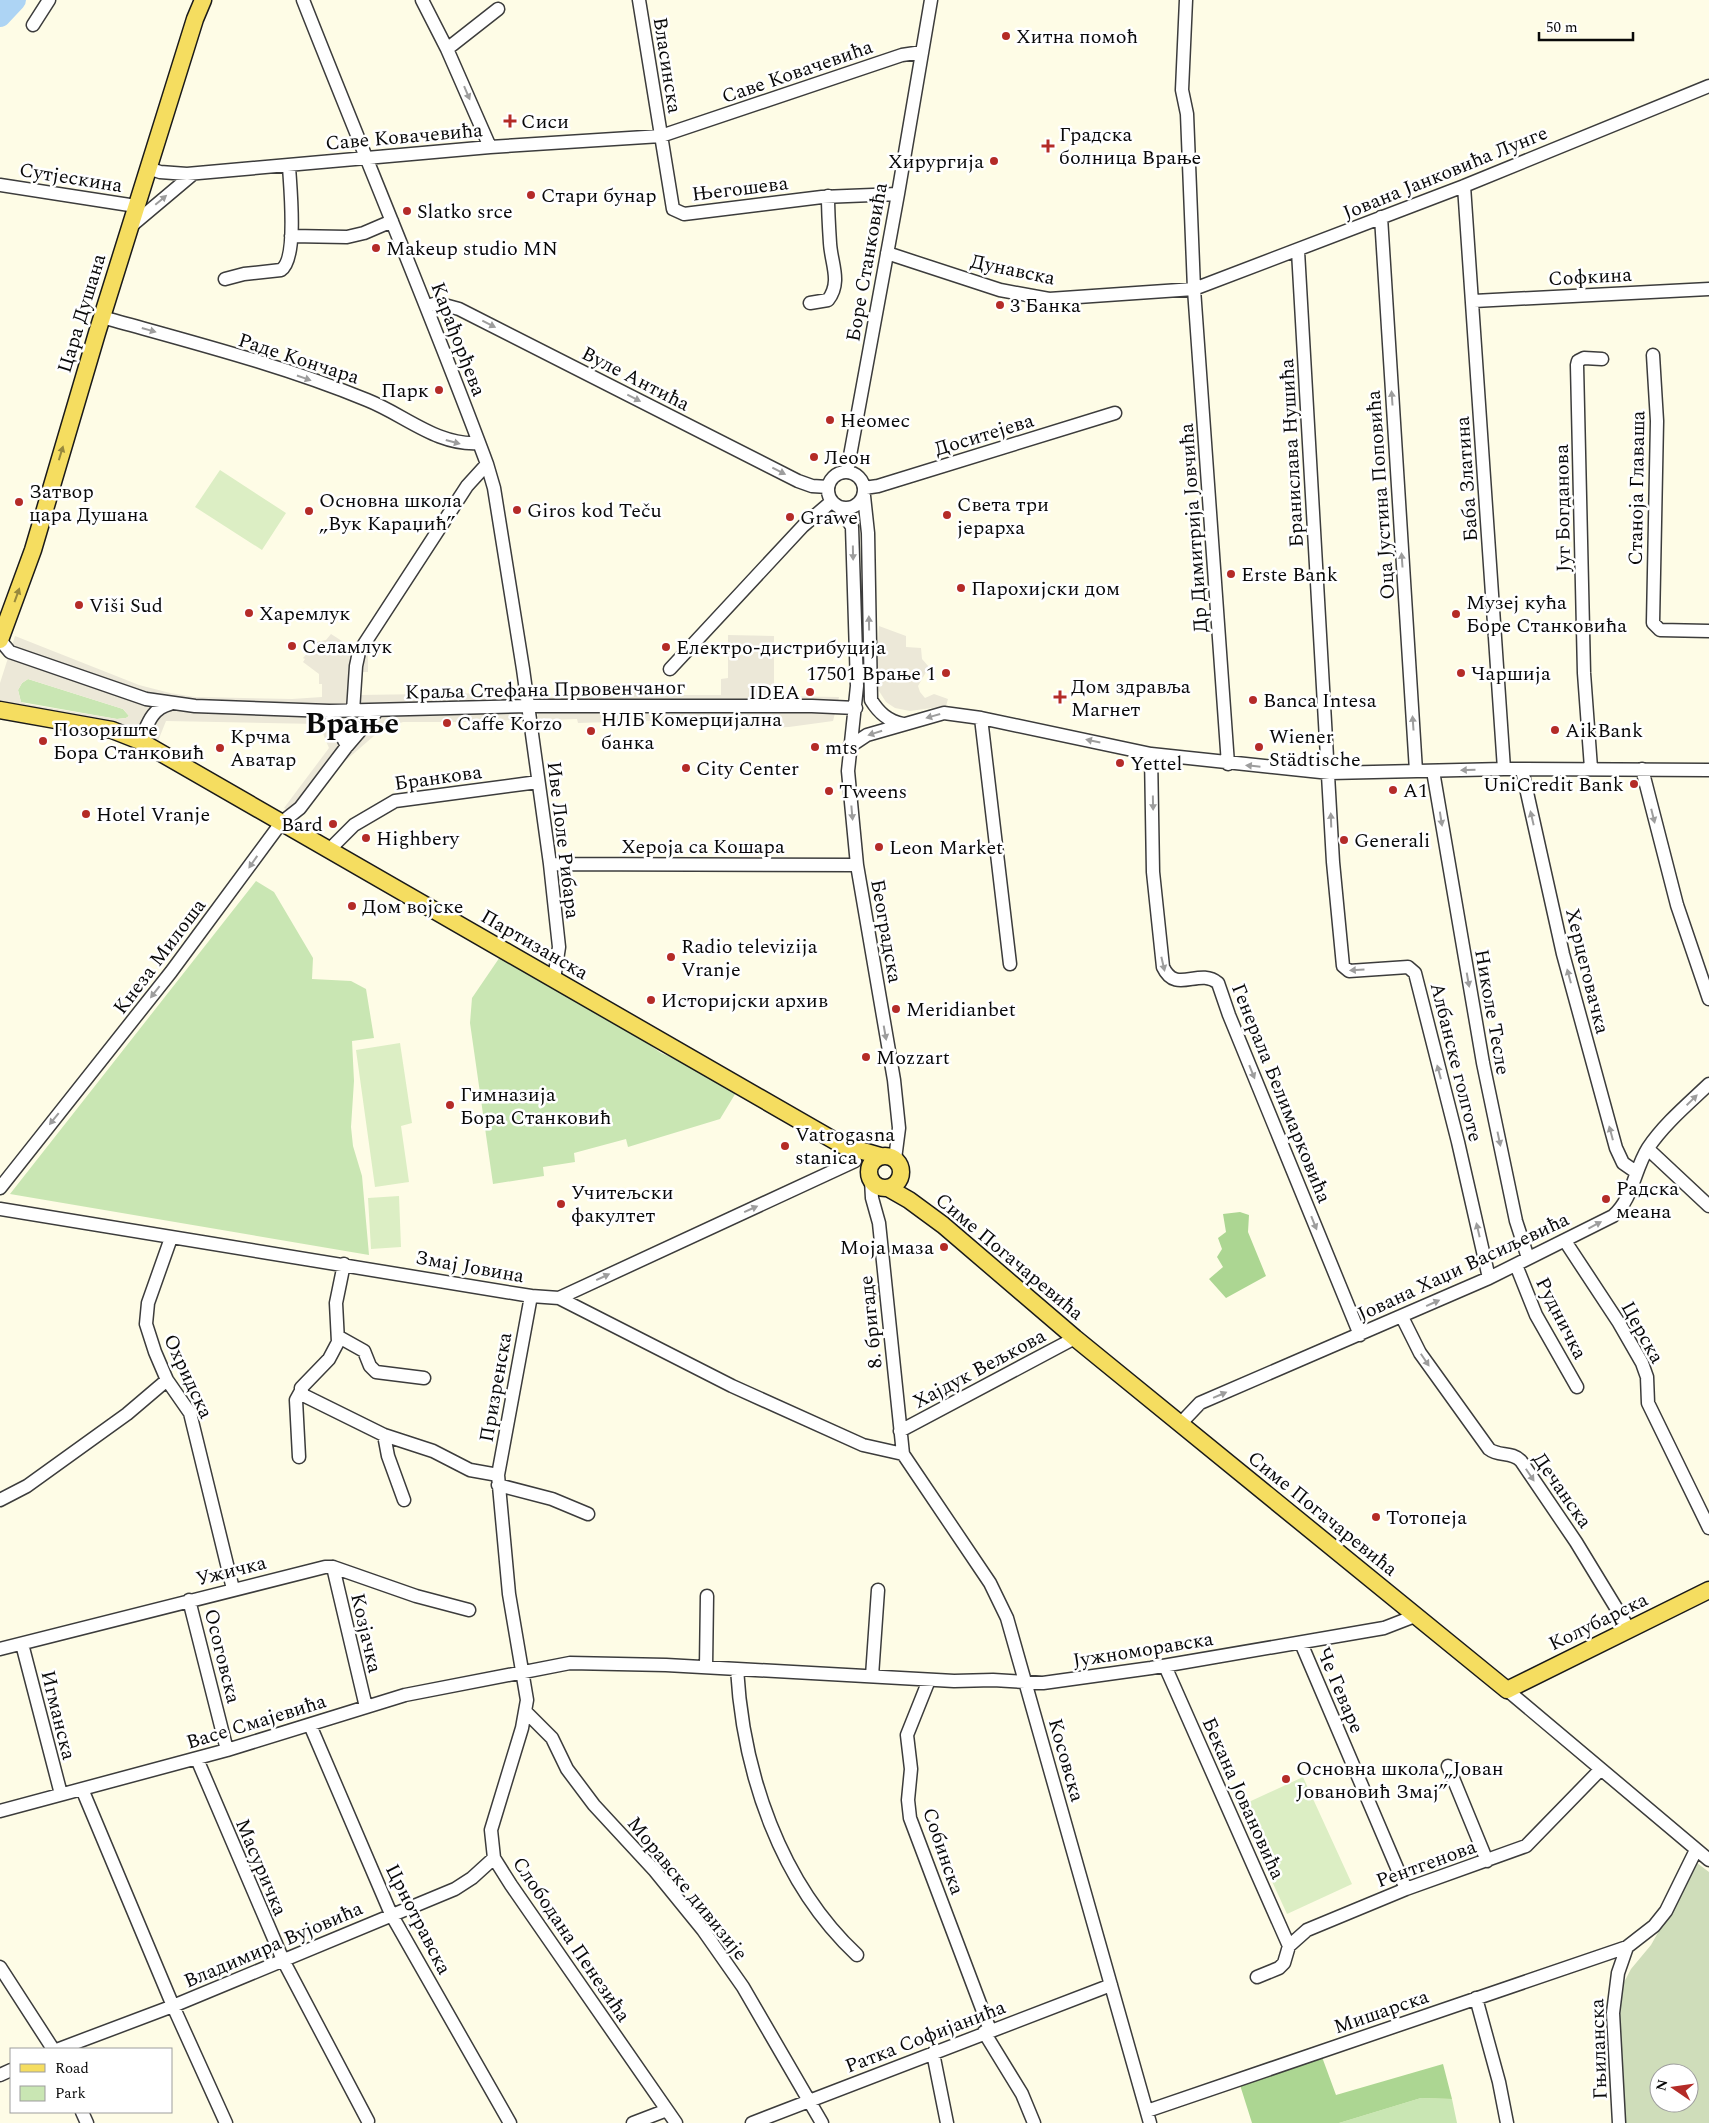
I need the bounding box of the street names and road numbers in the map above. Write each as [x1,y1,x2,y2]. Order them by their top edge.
street label: Власинска [645,15,689,116]
street label: Саве Ковачевића [718,32,877,112]
street label: Саве Ковачевића [324,115,484,159]
street label: Јована Јанковића Лунге [1338,118,1552,228]
street label: Сутјескина [17,155,125,201]
street label: Његошева [690,168,790,210]
street label: Боре Станковића [838,180,896,344]
street label: Дунавска [968,246,1058,294]
street label: Цара Душана [50,250,114,377]
street label: Софкина [1547,260,1633,294]
street label: Карађорђева [423,278,494,401]
street label: Раде Кончара [234,325,363,393]
street label: Вуле Антића [576,339,695,419]
street label: Бранислава Нушића [1272,358,1312,548]
street label: Оца Јустина Поповића [1359,389,1403,601]
street label: Доситејева [931,406,1038,464]
street label: Станоја Главаша [1621,410,1653,566]
street label: Баба Златина [1448,415,1486,543]
street label: Др Димитрија Јовчића [1172,422,1216,634]
street label: Југ Богданова [1547,443,1579,572]
street label: Краља Стефана Првовенчаног [405,673,685,707]
street label: Бранкова [392,757,484,799]
street label: Иве Лоле Рибара [538,760,588,921]
street label: Хероја са Кошара [621,832,785,862]
street label: Београдска [862,877,910,986]
street label: Кнеза Милоша [106,892,214,1021]
street label: Партизанска [475,902,594,988]
street label: Херцеговачка [1557,905,1617,1037]
street label: Николе Тесле [1466,947,1518,1077]
street label: Генерала Белимарковића [1223,979,1339,1208]
street label: Албанске голготе [1422,979,1490,1145]
street label: Симе Погачаревића [929,1186,1090,1328]
street label: Јована Хаџи Васиљевића [1353,1204,1574,1329]
street label: Змај Јовина [413,1243,527,1291]
street label: Рудничка [1528,1272,1595,1365]
street label: 8. бригаде [851,1274,891,1370]
street label: Церска [1613,1296,1672,1369]
street label: Хајдук Вељкова [908,1321,1052,1417]
street label: Охридска [155,1329,221,1424]
street label: Призренска [472,1330,520,1444]
street label: Симе Погачаревића [1241,1444,1404,1584]
street label: Дечанска [1525,1446,1599,1535]
street label: Ужичка [193,1548,270,1594]
street label: Колубарска [1544,1585,1653,1659]
street label: Козјачка [342,1590,390,1676]
street label: Осоговска [196,1606,248,1707]
street label: Јужноморавска [1071,1624,1216,1676]
street label: Че Геваре [1308,1643,1372,1738]
street label: Игманска [32,1667,84,1763]
street label: Васе Смајевића [183,1686,330,1757]
street label: Бекана Јовановића [1194,1712,1292,1885]
street label: Косовска [1040,1715,1092,1806]
street label: Собинска [914,1804,972,1899]
street label: Моравске дивизије [620,1810,755,1967]
street label: Масуричка [227,1814,295,1921]
street label: Рентгенова [1372,1832,1481,1896]
street label: Слободана Пенезића [505,1851,638,2028]
street label: Црнотравска [377,1859,459,1980]
street label: Владимира Вујовића [179,1894,368,1996]
street label: Мишарска [1330,1982,1433,2042]
street label: Ратка Софијанића [841,1992,1010,2081]
street label: Гњиланска [1582,1998,1616,2100]

